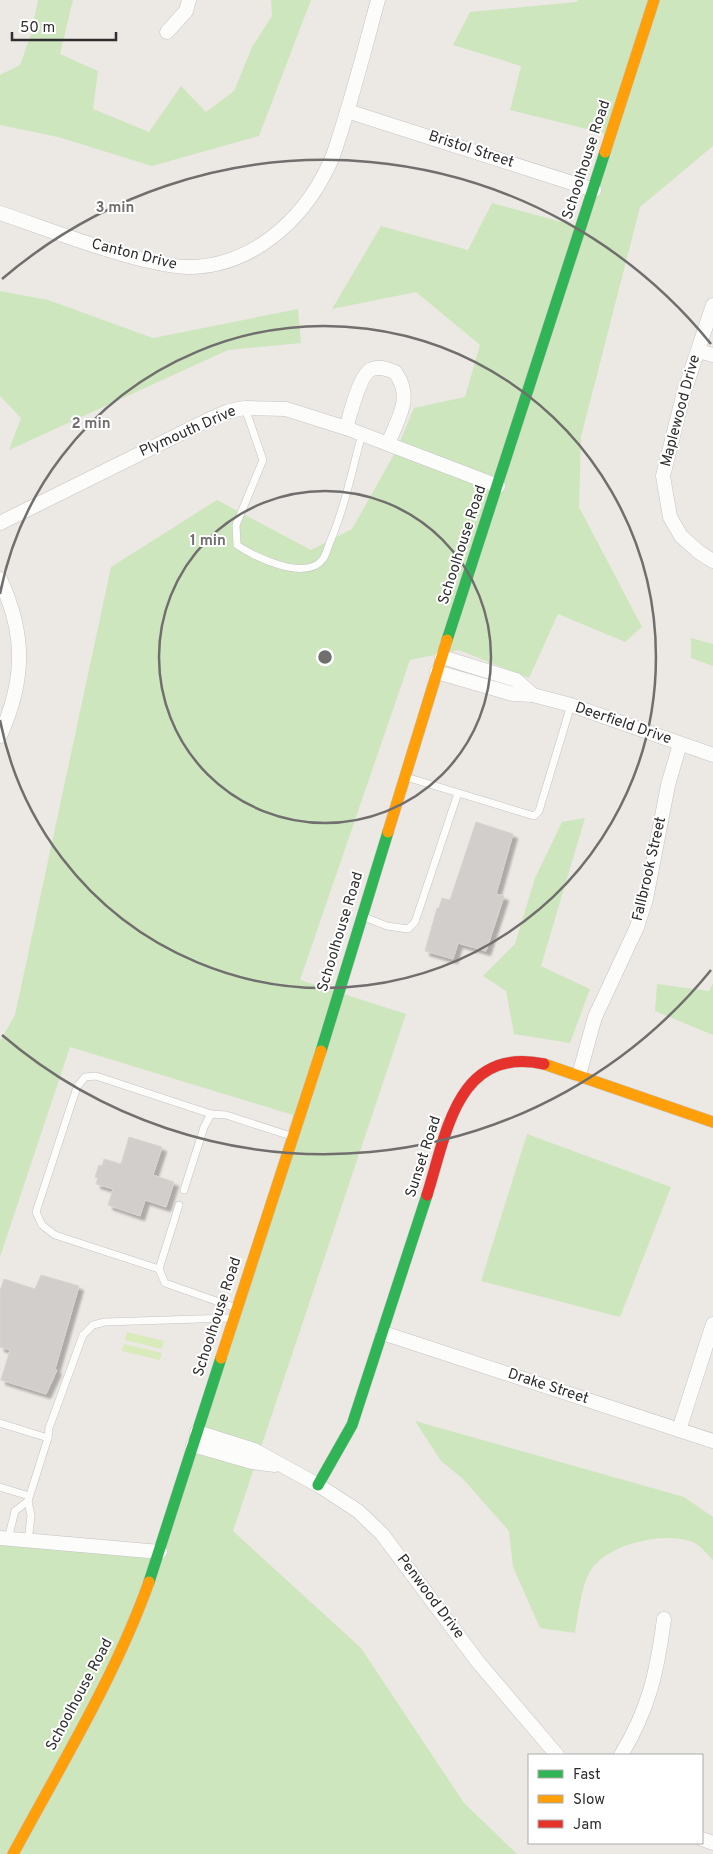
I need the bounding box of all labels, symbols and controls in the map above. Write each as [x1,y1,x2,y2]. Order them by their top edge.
scale bar [12,10,116,42]
text: 50 m [20,19,55,38]
street label: Schoolhouse Road [559,98,615,222]
street label: Bristol Street [426,127,516,173]
text: 3 min [95,199,135,218]
street label: Canton Drive [89,235,179,275]
street label: Maplewood Drive [657,353,705,469]
street label: Plymouth Drive [137,402,239,462]
text: 2 min [71,415,111,434]
street label: Schoolhouse Road [435,483,491,607]
text: 1 min [190,532,226,551]
centre of rings [316,648,334,666]
street label: Deerfield Drive [572,699,674,749]
street label: Fallbrook Street [629,815,671,923]
street label: Schoolhouse Road [314,870,368,994]
street label: Sunset Road [402,1114,446,1200]
street label: Schoolhouse Road [190,1255,246,1379]
street label: Drake Street [505,1365,591,1409]
street label: Penwood Drive [392,1551,468,1643]
street label: Schoolhouse Road [42,1636,118,1754]
legend [528,1754,703,1844]
text: Fast [573,1766,601,1785]
text: Slow [573,1791,605,1810]
text: Jam [573,1816,602,1835]

